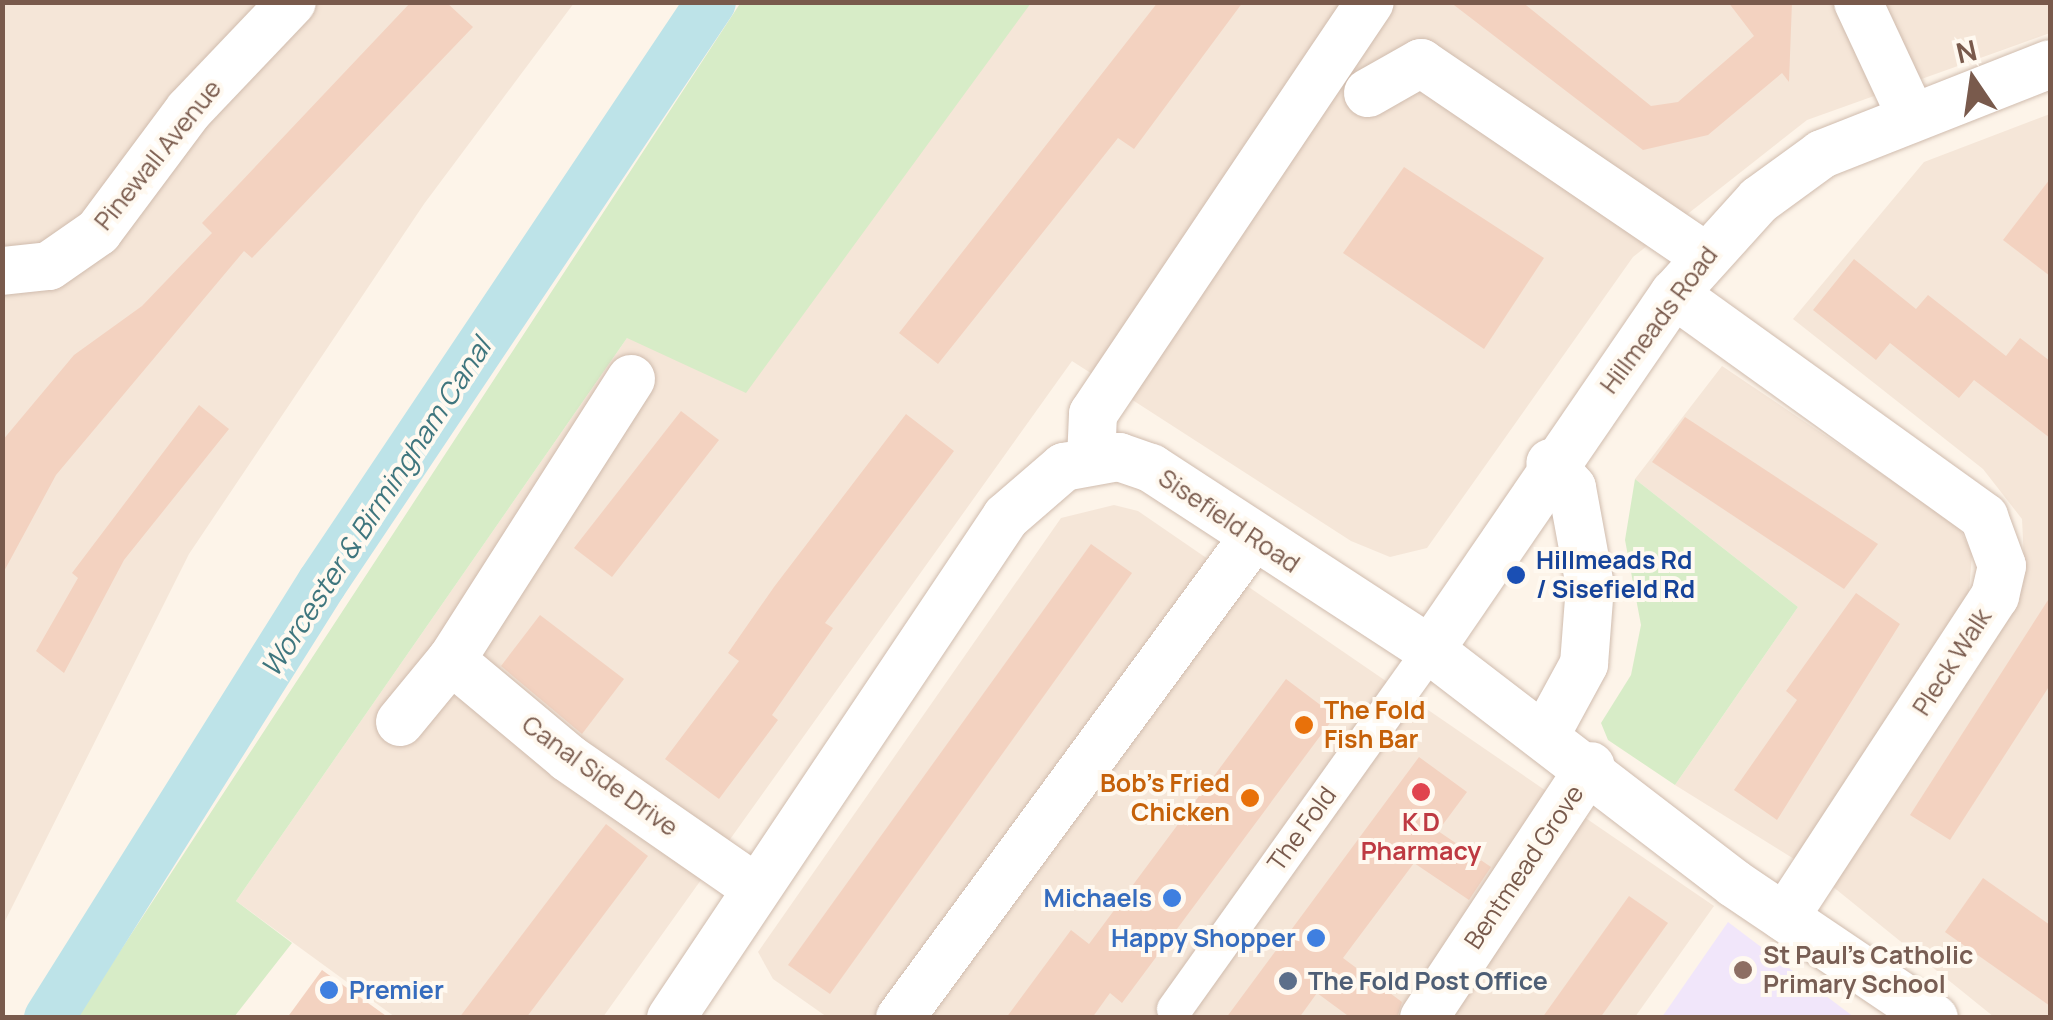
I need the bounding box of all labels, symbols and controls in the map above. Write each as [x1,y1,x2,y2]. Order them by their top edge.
north arrow [1923,30,2023,130]
text: N [1952,30,1980,72]
street label: Pinewall Avenue [88,74,228,236]
street label: Hillmeads Road [1594,241,1724,399]
water label: Worcester & Birmingham Canal [253,331,497,683]
street label: Sisefield Road [1153,463,1305,579]
place label: Hillmeads Rd / Sisefield Rd [1536,546,1695,605]
marker: Hillmeads Rd / Sisefield Rd [1505,564,1527,586]
street label: Pleck Walk [1906,603,1998,721]
place label: The Fold Fish Bar [1324,696,1425,755]
street label: Canal Side Drive [516,709,684,843]
marker: The Fold Fish Bar [1293,714,1315,736]
place label: Bob's Fried Chicken [1100,769,1230,828]
street label: Bentmead Grove [1458,779,1590,955]
street label: The Fold [1261,781,1343,877]
marker: K D Pharmacy [1410,781,1432,803]
marker: Bob's Fried Chicken [1239,787,1261,809]
place label: K D Pharmacy [1361,808,1481,867]
place label: Michaels [1044,883,1152,913]
marker: Michaels [1161,887,1183,909]
place label: Happy Shopper [1111,923,1296,953]
marker: Happy Shopper [1305,927,1327,949]
place label: St Paul's Catholic Primary School [1763,941,1973,1000]
marker: St Paul's Catholic Primary School [1732,959,1754,981]
place label: The Fold Post Office [1308,966,1548,996]
marker: The Fold Post Office [1277,970,1299,992]
place label: Premier [349,975,444,1005]
marker: Premier [318,979,340,1001]

